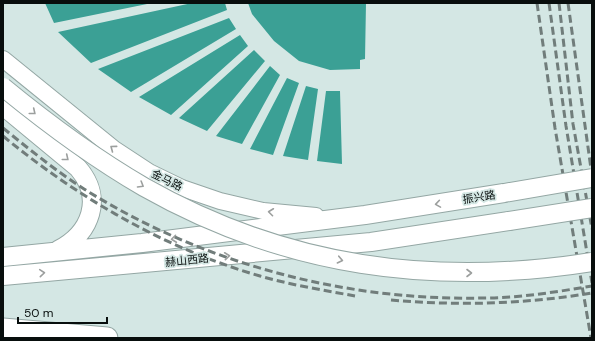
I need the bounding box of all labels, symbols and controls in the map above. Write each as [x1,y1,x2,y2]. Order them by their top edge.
one-way arrow [29,107,36,114]
one-way arrow [110,145,117,153]
one-way arrow [61,153,68,160]
street label: 金马路 [149,166,185,194]
one-way arrow [137,180,144,187]
street label: 振兴路 [462,188,496,206]
one-way arrow [435,199,441,207]
one-way arrow [268,208,274,217]
one-way arrow [171,234,177,243]
street label: 赫山西路 [164,251,210,269]
one-way arrow [224,251,230,260]
one-way arrow [337,256,343,264]
one-way arrow [39,268,45,277]
one-way arrow [466,269,472,277]
scale bar [18,299,107,325]
text: 50 m [24,305,53,321]

